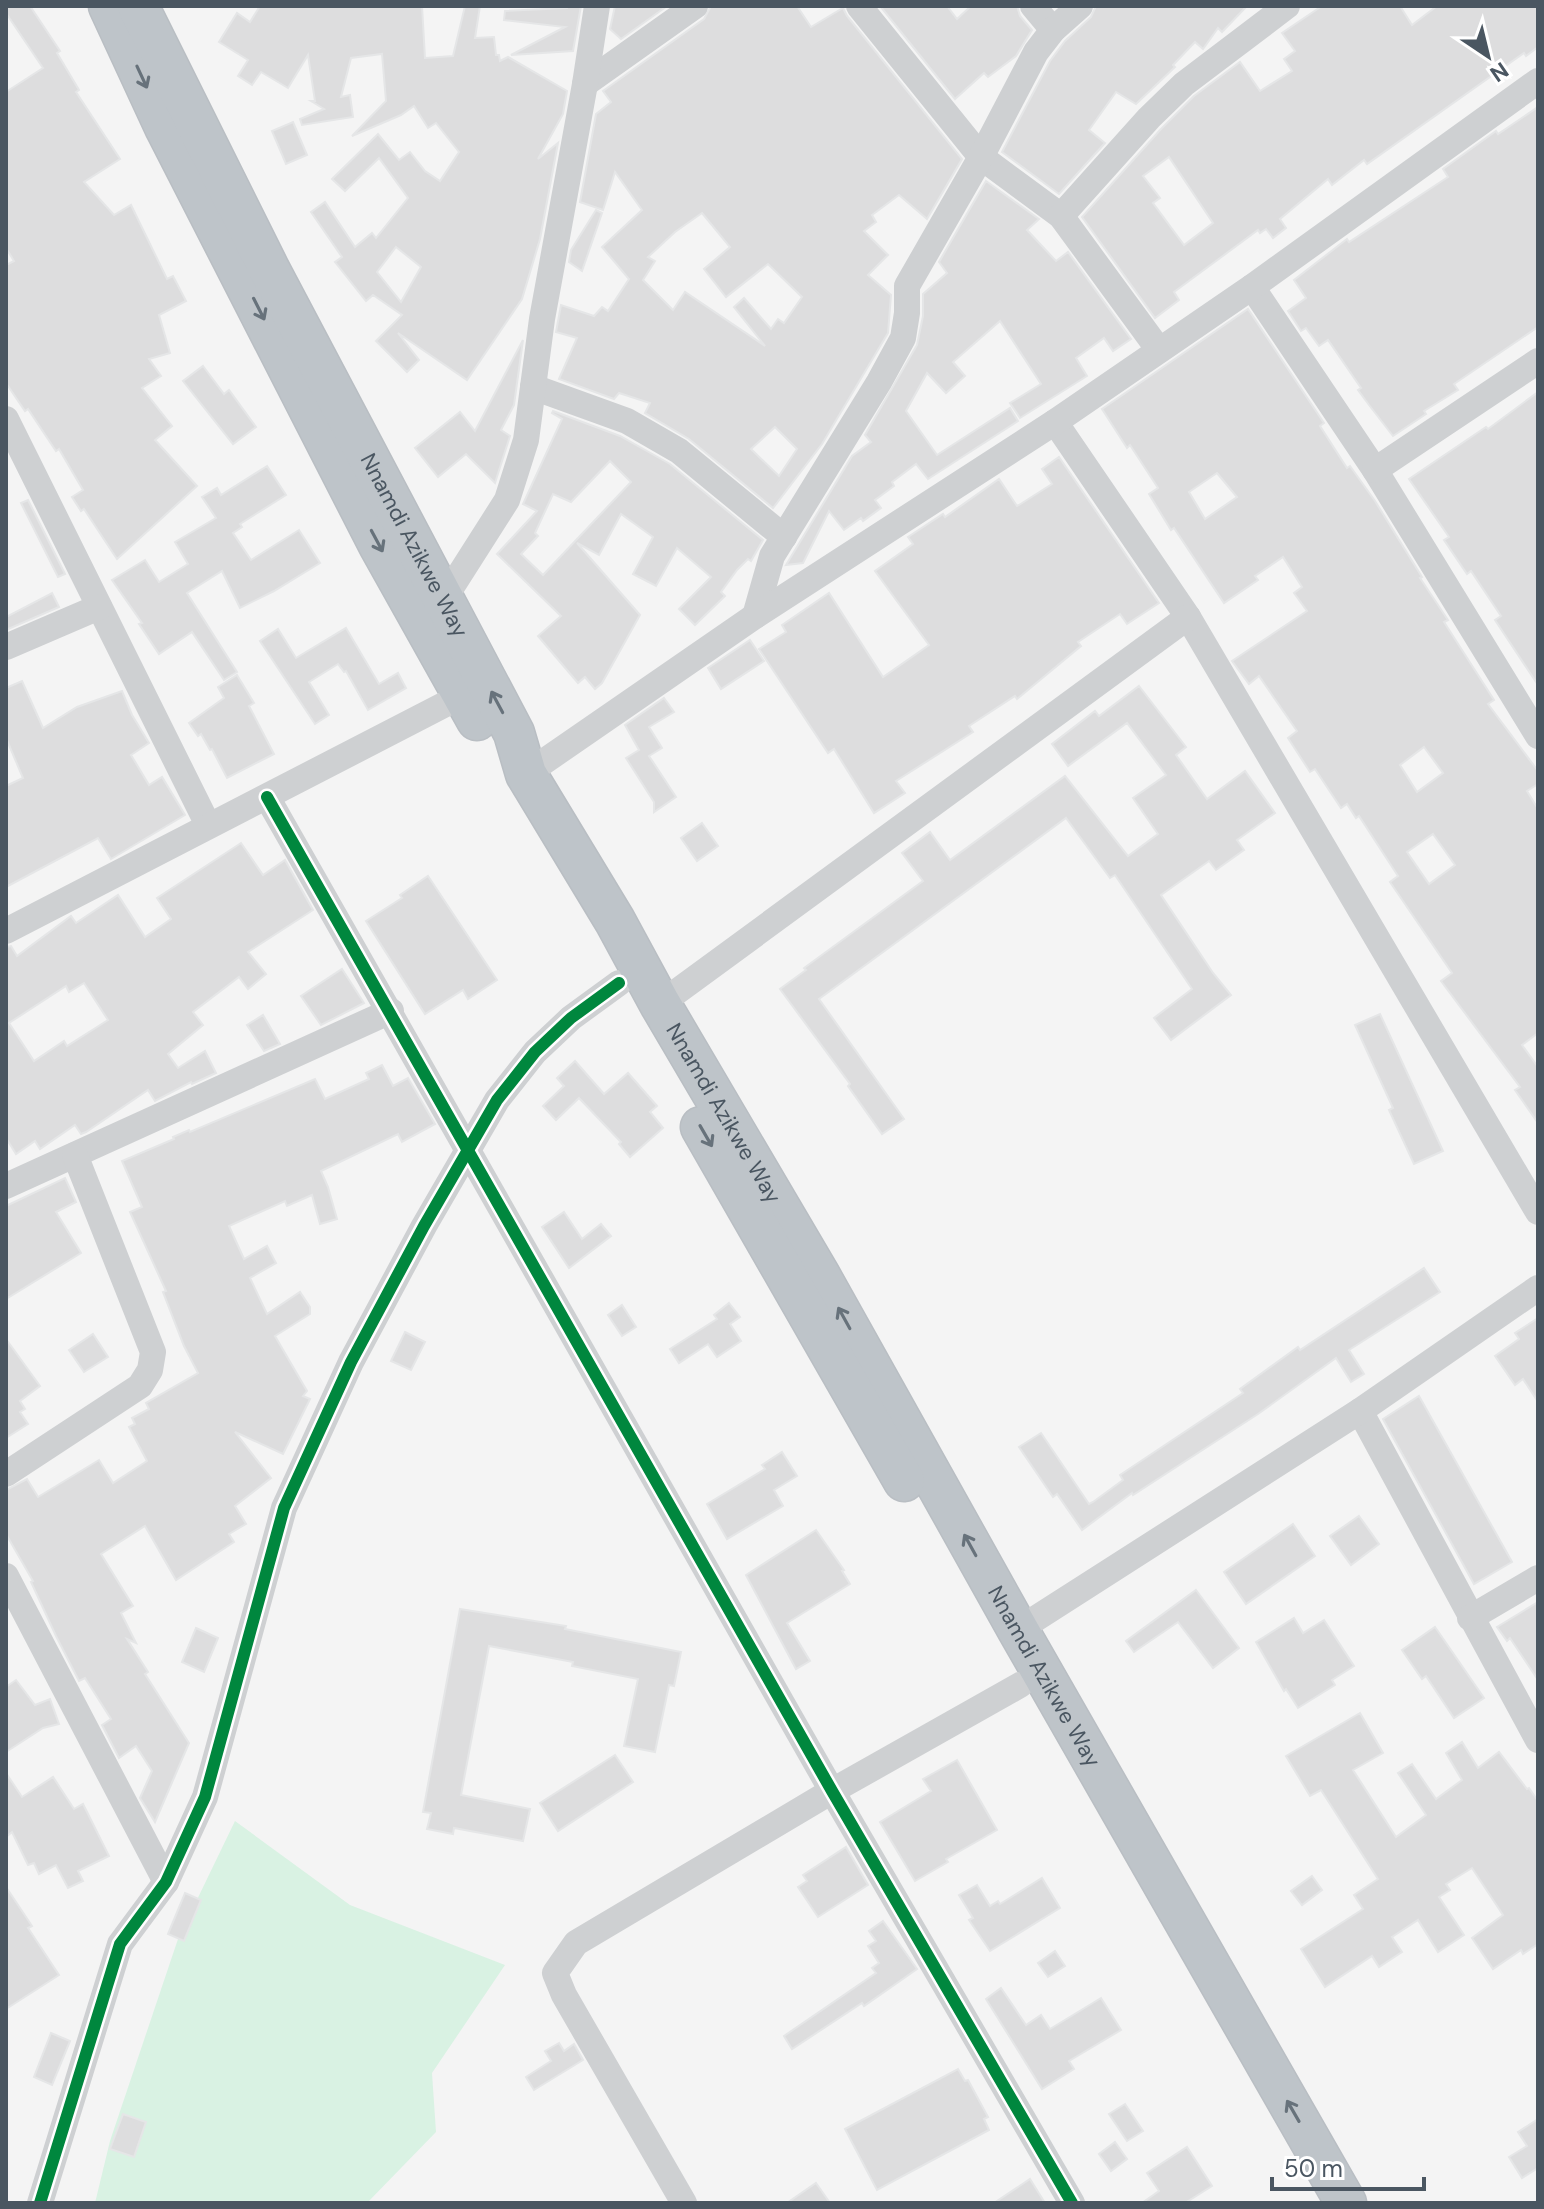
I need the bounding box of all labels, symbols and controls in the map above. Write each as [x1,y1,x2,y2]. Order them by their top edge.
north arrow [1448,16,1528,96]
text: N [1484,55,1514,88]
one-way arrow [135,65,150,89]
one-way arrow [252,296,268,320]
street label: Nnamdi Azikwe Way [354,448,475,642]
one-way arrow [369,528,385,552]
one-way arrow [489,690,505,714]
street label: Nnamdi Azikwe Way [660,1018,788,1208]
one-way arrow [698,1124,714,1147]
one-way arrow [835,1306,851,1330]
one-way arrow [962,1533,978,1557]
street label: Nnamdi Azikwe Way [982,1580,1108,1772]
one-way arrow [1285,2100,1301,2123]
scale bar [1272,2141,1424,2191]
text: 50 m [1284,2153,1343,2184]

